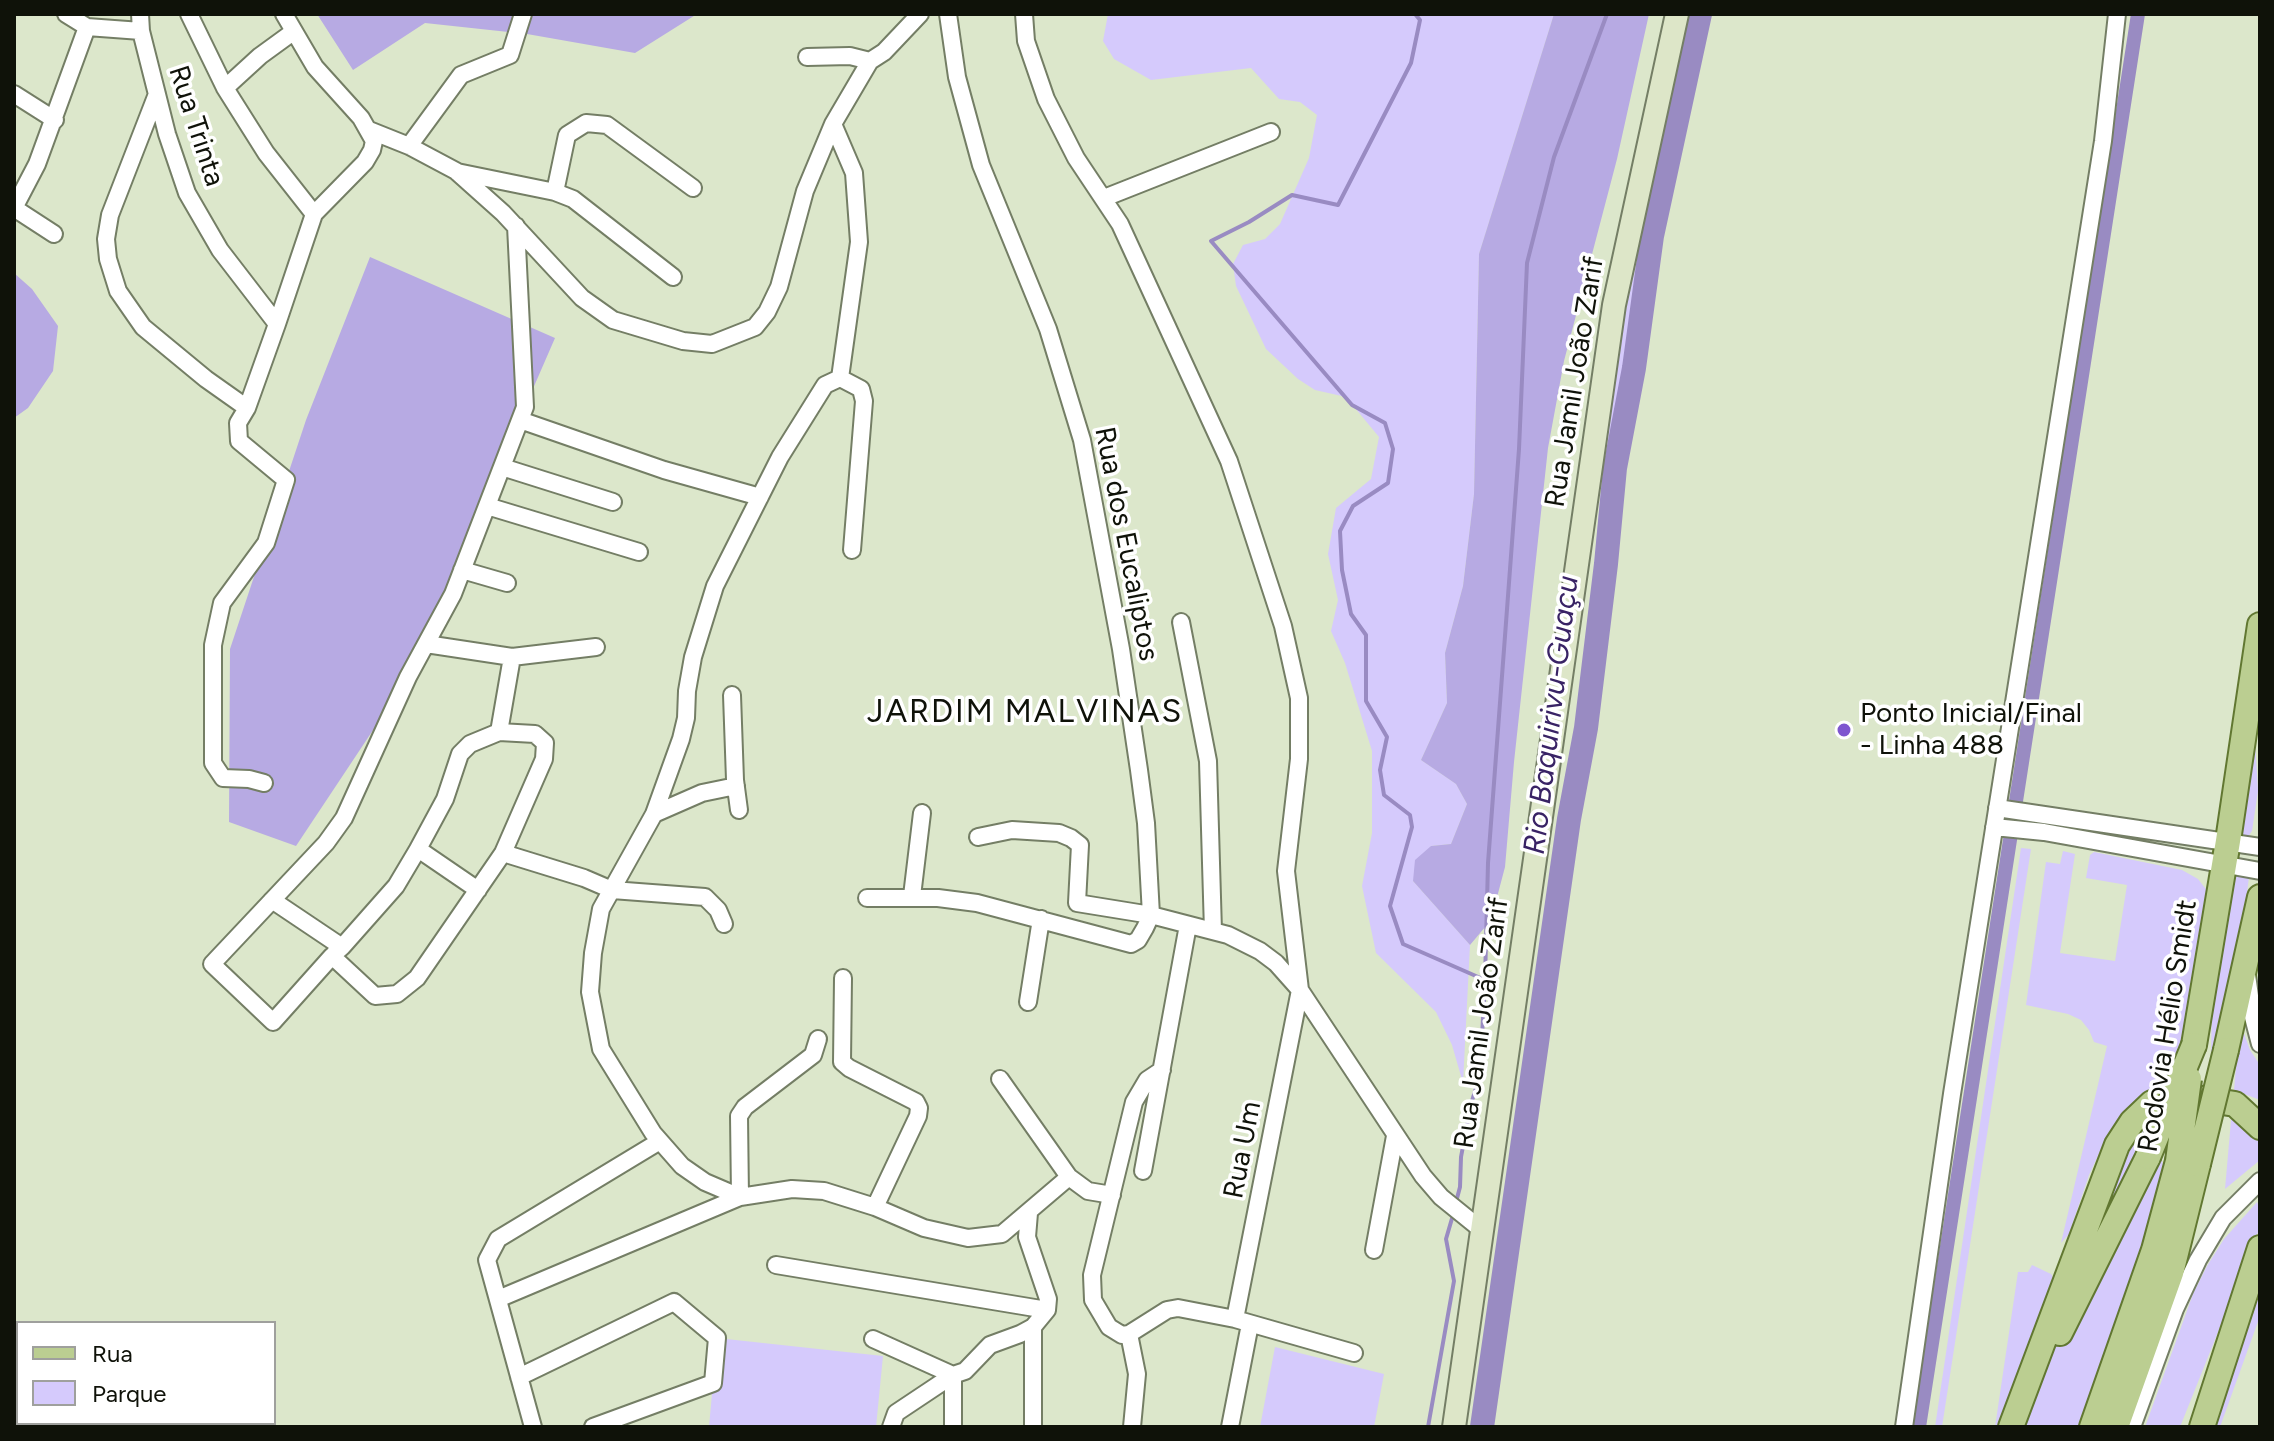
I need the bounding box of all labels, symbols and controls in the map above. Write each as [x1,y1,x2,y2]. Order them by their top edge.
street label: Rua Trinta [161,61,231,191]
street label: Rua Jamil João Zarif [1539,254,1611,510]
street label: Rua dos Eucaliptos [1087,424,1165,664]
water label: Rio Baquirivu-Guaçu [1517,574,1587,856]
district label: JARDIM MALVINAS [867,694,1183,732]
place label: Ponto Inicial/Final - Linha 488 [1860,697,2082,763]
marker: Ponto Inicial/Final - Linha 488 [1835,721,1853,739]
street label: Rua Jamil João Zarif [1448,895,1516,1151]
street label: Rodovia Hélio Smidt [2131,897,2205,1155]
street label: Rua Um [1217,1099,1269,1201]
legend [16,1321,276,1425]
text: Rua [92,1339,133,1368]
text: Parque [92,1379,166,1408]

